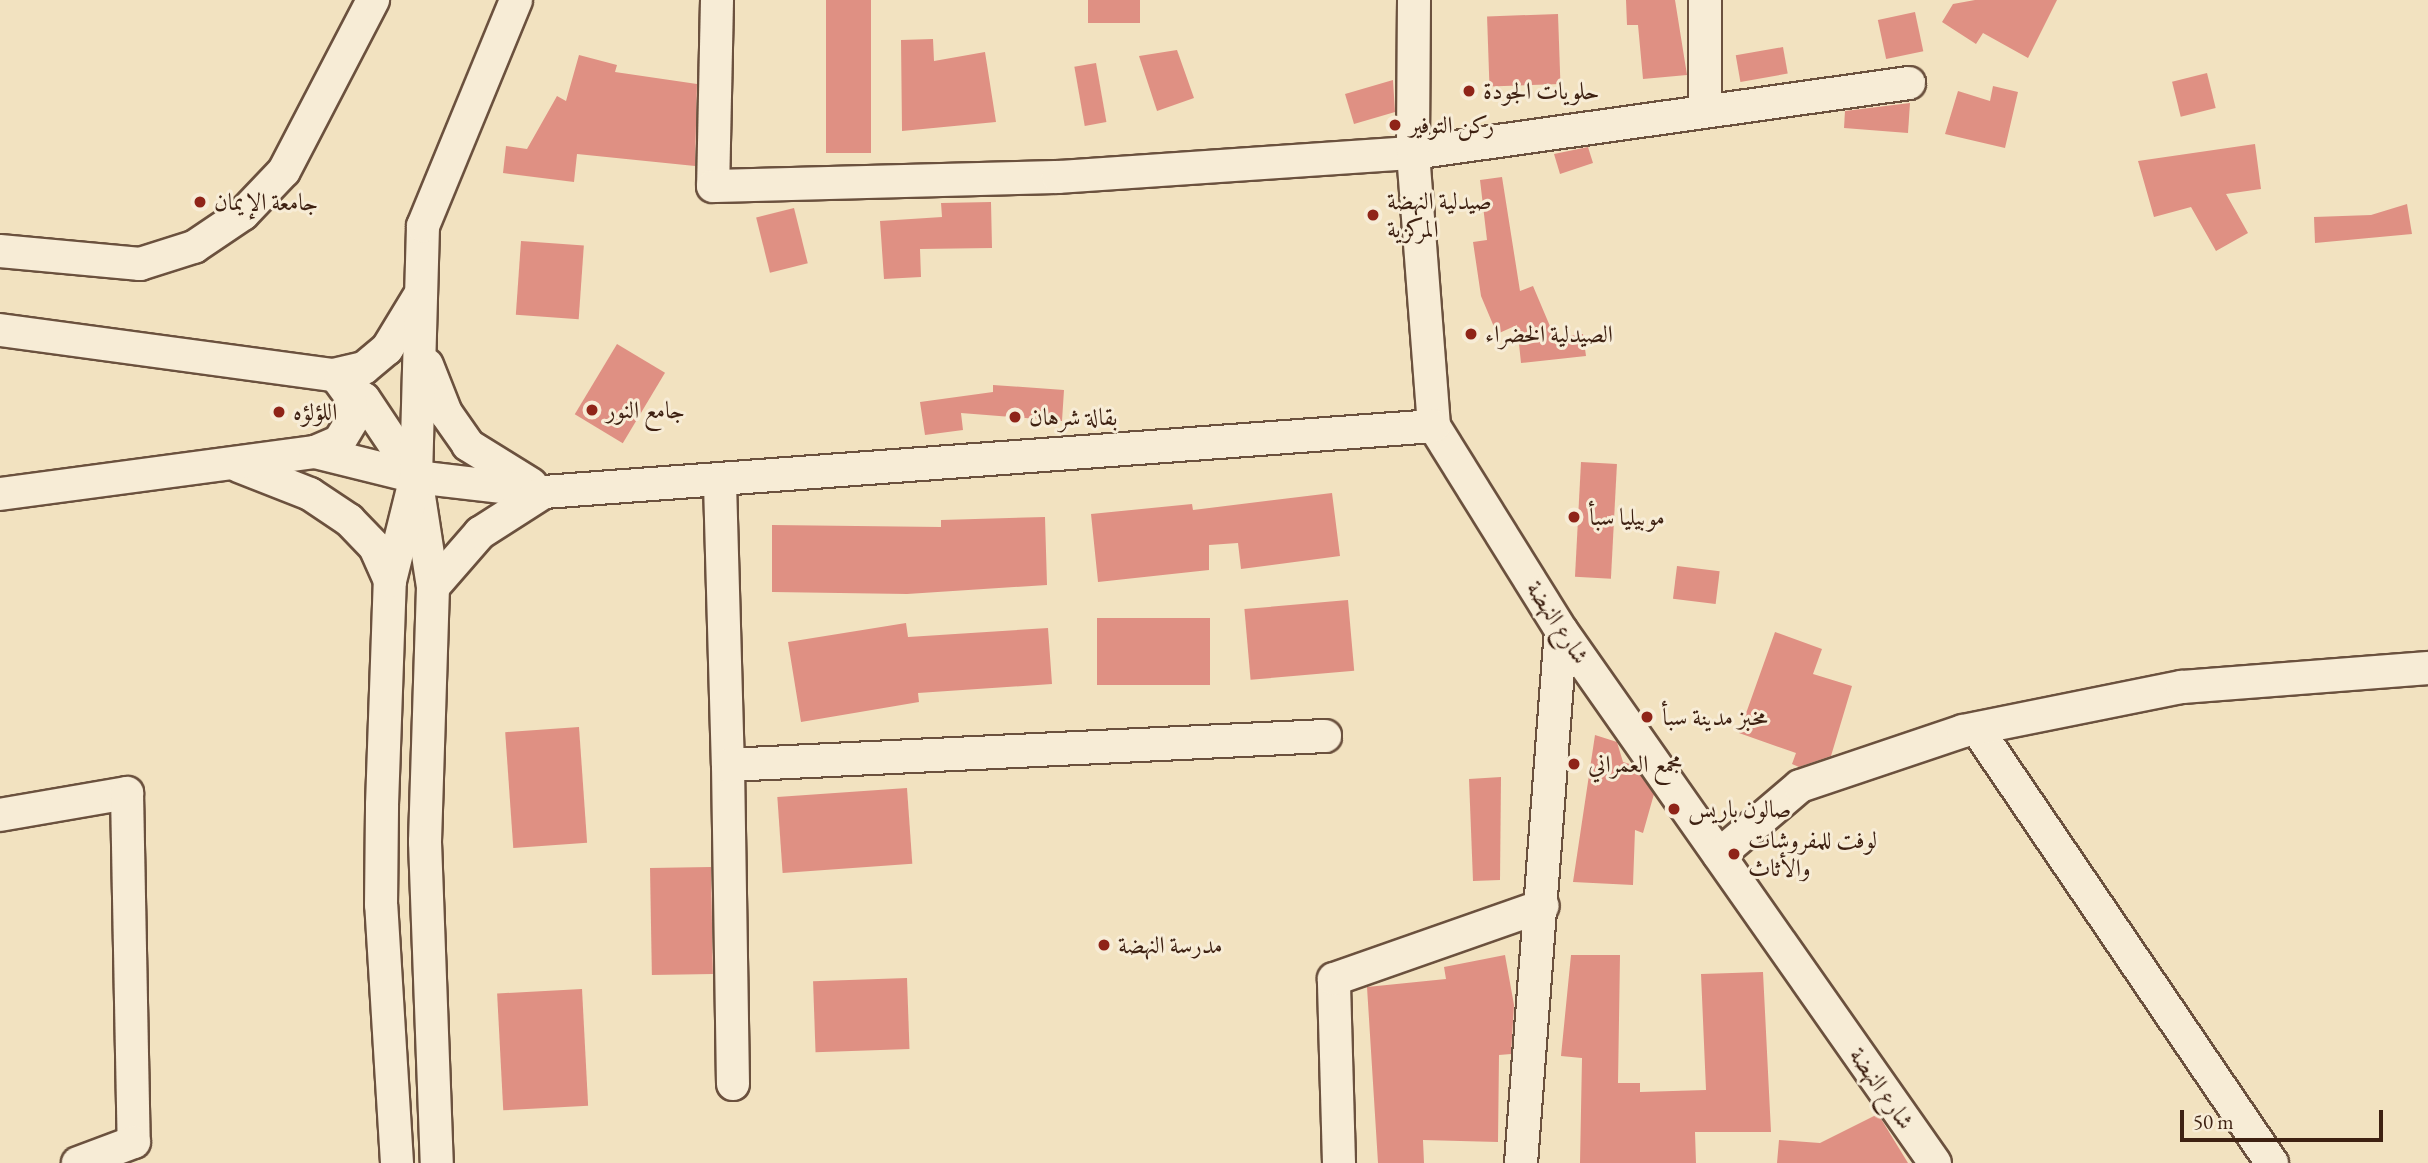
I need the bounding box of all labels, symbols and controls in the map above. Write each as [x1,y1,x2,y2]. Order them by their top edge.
place label: حلويات الجودة [1483,77,1600,105]
marker: حلويات الجودة [1461,83,1477,99]
place label: ركن التوفير [1409,111,1494,139]
marker: ركن التوفير [1387,117,1403,133]
place label: صيدلية النهضة المركزية [1387,187,1492,243]
place label: جامعة الإيمان [214,188,318,216]
marker: جامعة الإيمان [192,194,208,210]
marker: صيدلية النهضة المركزية [1365,207,1381,223]
place label: الصيدلية الخضراء [1485,320,1613,348]
marker: الصيدلية الخضراء [1463,326,1479,342]
place label: جامع النور [606,396,685,424]
place label: اللؤلؤه [293,398,337,426]
marker: جامع النور [584,402,600,418]
place label: بقالة شرهان [1029,403,1118,431]
marker: اللؤلؤه [271,404,287,420]
marker: بقالة شرهان [1007,409,1023,425]
place label: موبيليا سبأ [1588,503,1665,531]
marker: موبيليا سبأ [1566,509,1582,525]
street label: شارع النهضة [1521,575,1595,669]
place label: مخبز مدينة سبأ [1661,703,1768,731]
marker: مخبز مدينة سبأ [1639,709,1655,725]
place label: مجمع العمراني [1588,750,1683,778]
marker: مجمع العمراني [1566,756,1582,772]
place label: صالون باريس [1688,795,1791,823]
marker: صالون باريس [1666,801,1682,817]
place label: لوفت للمفروشات والأثاث [1748,826,1877,882]
marker: لوفت للمفروشات والأثاث [1726,846,1742,862]
place label: مدرسة النهضة [1118,931,1223,959]
marker: مدرسة النهضة [1096,937,1112,953]
street label: شارع النهضة [1843,1042,1921,1134]
scale bar [2183,1096,2386,1140]
text: 50 m [2193,1108,2234,1135]

